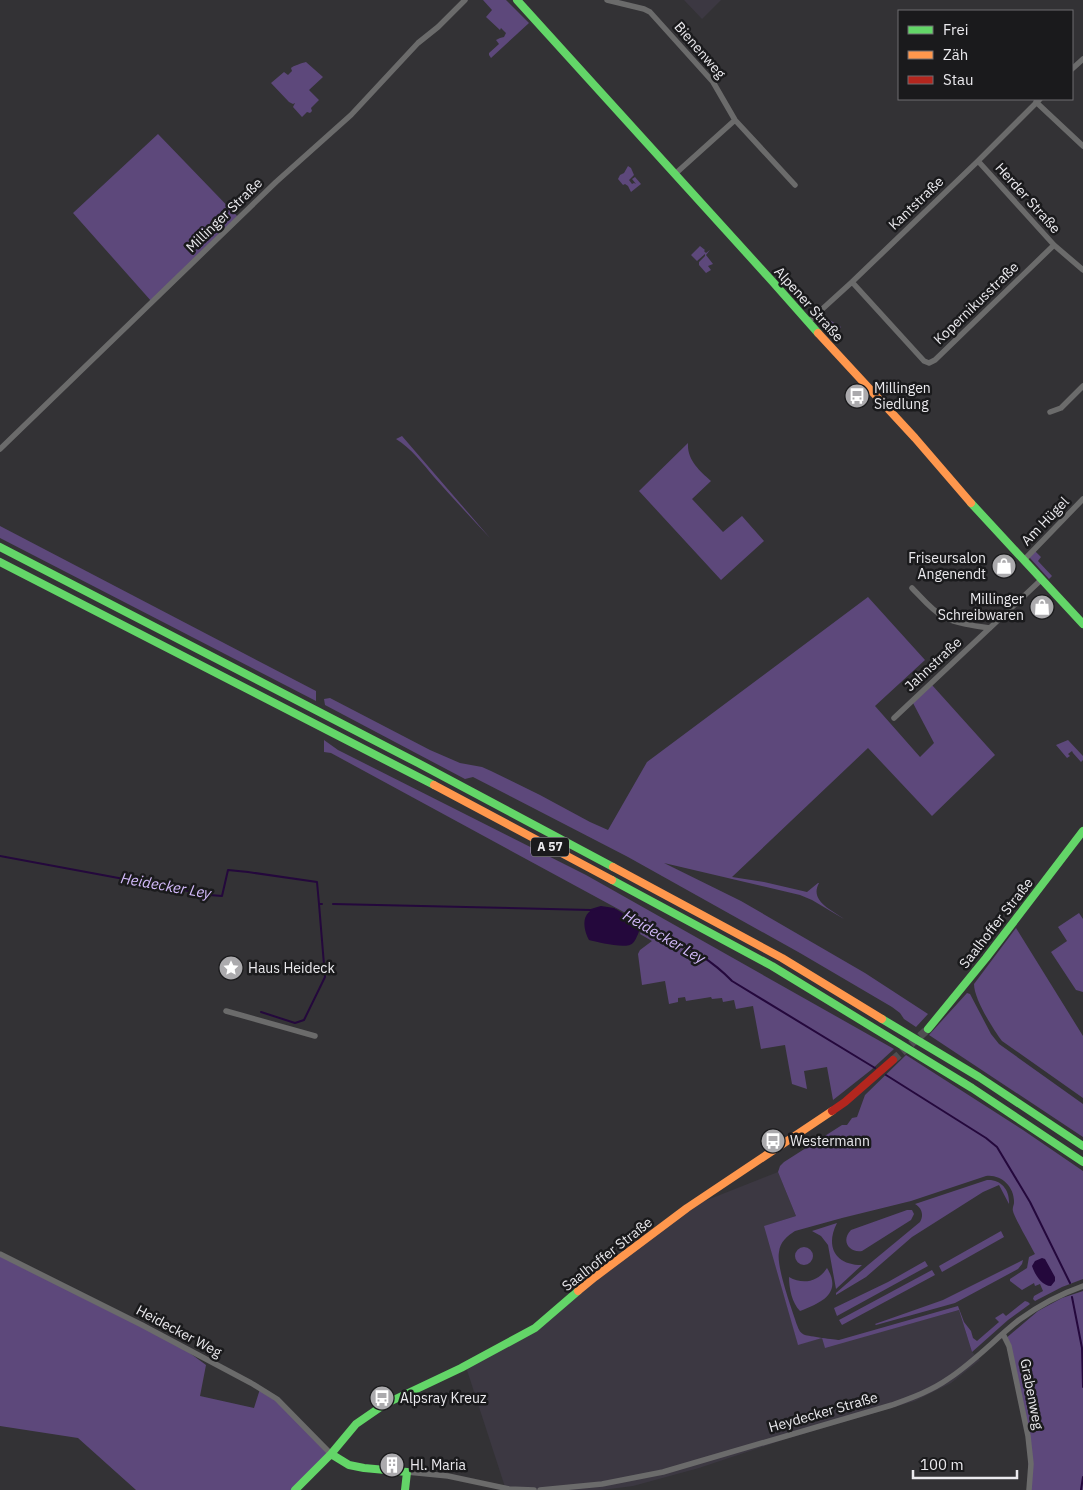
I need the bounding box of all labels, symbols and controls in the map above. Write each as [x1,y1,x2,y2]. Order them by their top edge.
legend [898,10,1073,100]
street label: Bienenweg [670,18,730,83]
text: Frei [943,20,969,39]
text: Zäh [943,45,968,64]
text: Stau [943,70,974,89]
street label: Herder Straße [991,159,1065,237]
street label: Kantstraße [885,172,948,234]
street label: Millinger Straße [182,174,266,256]
street label: Kopernikusstraße [930,258,1023,348]
street label: Alpener Straße [771,263,848,346]
place label: Millingen Siedlung [874,379,931,413]
bus stop icon: Millingen Siedlung [844,383,870,409]
street label: Am Hügel [1017,493,1073,549]
place label: Friseursalon Angenendt [908,549,986,583]
shop icon: Friseursalon Angenendt [991,553,1017,579]
place label: Millinger Schreibwaren [938,590,1024,624]
shop icon: Millinger Schreibwaren [1029,594,1055,620]
street label: Jahnstraße [901,633,965,695]
road number: A 57 [531,838,569,856]
water label: Heidecker Ley [119,868,214,903]
street label: Saalhoffer Straße [955,874,1037,972]
water label: Heidecker Ley [620,905,709,968]
place icon: Haus Heideck [218,955,244,981]
place label: Haus Heideck [248,959,335,977]
bus stop icon: Westermann [760,1128,786,1154]
place label: Westermann [790,1132,870,1150]
street label: Saalhoffer Straße [558,1213,656,1295]
street label: Heidecker Weg [133,1301,225,1361]
street label: Grabenweg [1016,1357,1048,1432]
bus stop icon: Alpsray Kreuz [369,1385,395,1411]
street label: Heydecker Straße [766,1388,880,1436]
place label: Alpsray Kreuz [400,1389,487,1407]
scale bar [913,1448,1017,1480]
building icon: Hl. Maria [379,1452,405,1478]
text: 100 m [920,1455,964,1474]
place label: Hl. Maria [410,1456,466,1474]

